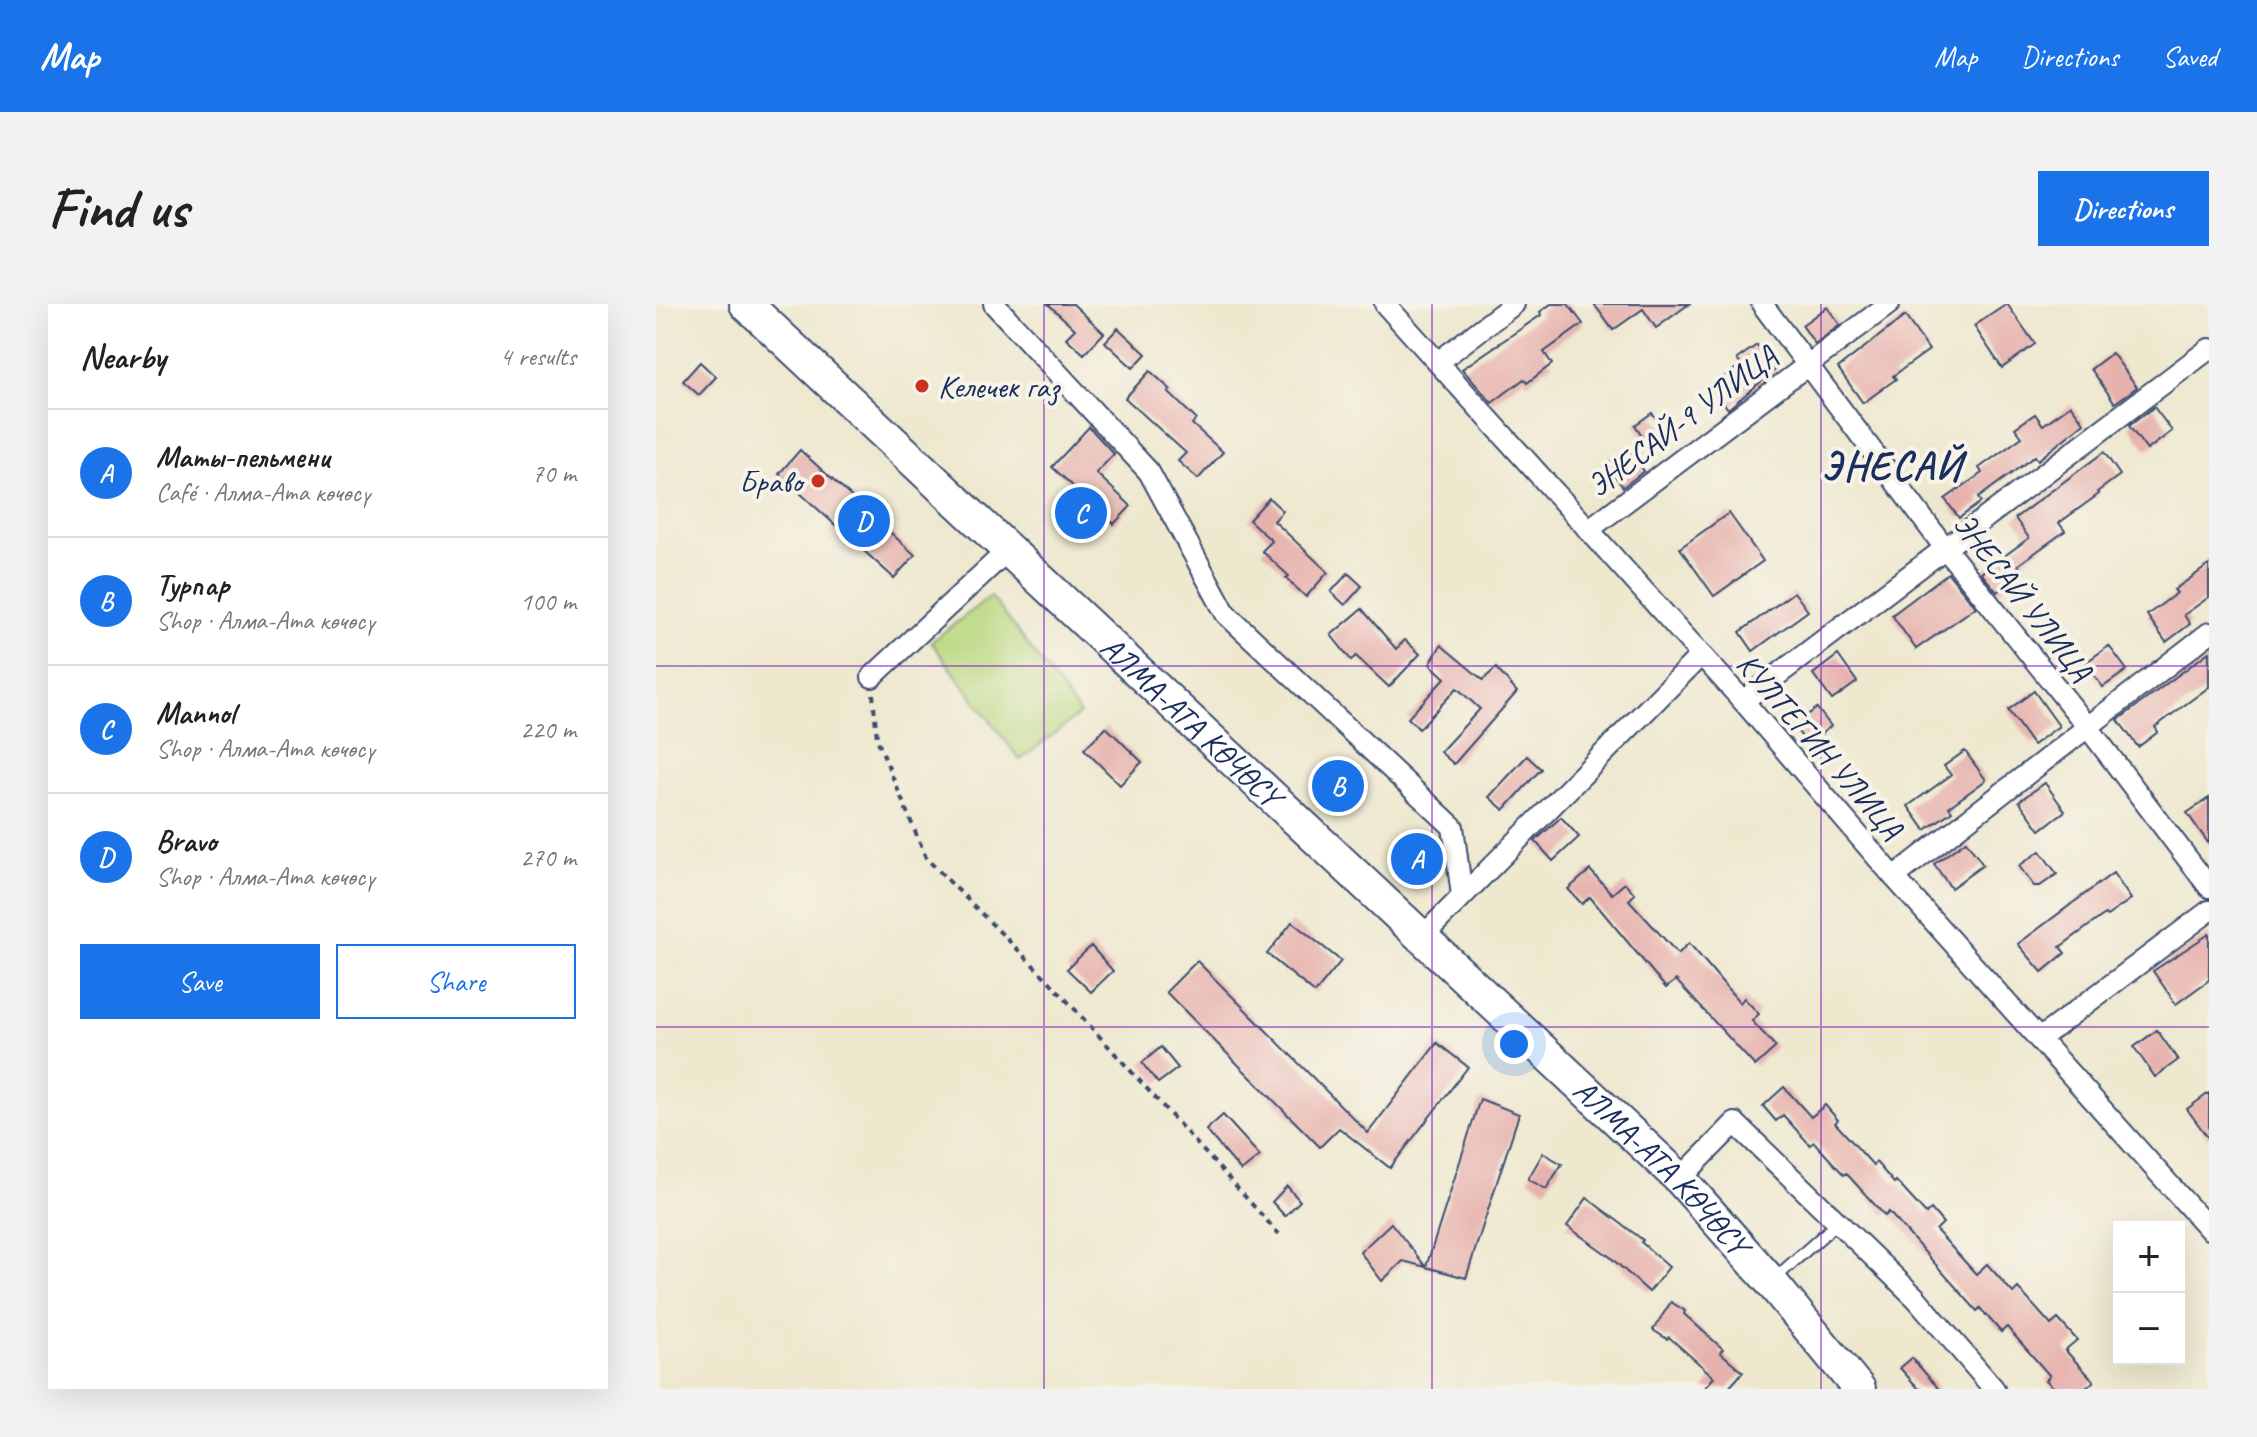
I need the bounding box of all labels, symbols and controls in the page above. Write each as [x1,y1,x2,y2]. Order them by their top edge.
text: Map [40,33,99,80]
text: Map [1934,39,1977,74]
text: Directions [2021,39,2119,74]
text: Saved [2163,39,2217,74]
button: Directions [2038,171,2209,246]
text: Find us [48,173,188,244]
text: Nearby [80,335,166,378]
street label: ЭНЕСАЙ-9 УЛИЦА [1579,336,1786,506]
text: 4 results [500,340,576,373]
place label: Келечек газ [938,366,1061,407]
marker: Келечек газ [913,377,931,395]
text: Маты-пельмени [156,438,330,476]
district label: ЭНЕСАЙ [1821,441,1967,491]
text: A [99,457,113,490]
text: 70 m [532,457,576,490]
place label: Браво [739,461,806,502]
marker: Браво [809,472,827,490]
text: Café · Алма-Ата көчөсү [156,476,370,509]
pin: C [1055,483,1107,543]
pin: D [838,491,890,551]
street label: ЭНЕСАЙ УЛИЦА [1944,504,2102,690]
text: Турпар [156,566,229,604]
text: B [99,585,113,618]
text: 100 m [520,585,576,618]
text: Shop · Алма-Ата көчөсү [156,604,375,637]
street label: АЛМА-АТА КӨЧӨСҮ [1092,627,1294,820]
street label: КУЛТЕГИН УЛИЦА [1728,644,1913,849]
text: Mannol [156,694,235,732]
text: C [100,713,112,746]
text: 220 m [520,713,576,746]
text: Shop · Алма-Ата көчөсү [156,732,375,765]
pin: B [1312,756,1364,816]
text: Bravo [156,822,217,860]
pin: A [1391,829,1443,889]
text: D [98,841,114,874]
text: 270 m [520,841,576,874]
text: Shop · Алма-Ата көчөсү [156,860,375,893]
button: Save [80,944,320,1019]
button: Share [336,944,576,1019]
your location [1494,1024,1534,1064]
street label: АЛМА-АТА КӨЧӨСҮ [1565,1070,1762,1268]
map controls [2113,1221,2185,1365]
button: + [2113,1221,2185,1293]
button: − [2113,1293,2185,1365]

